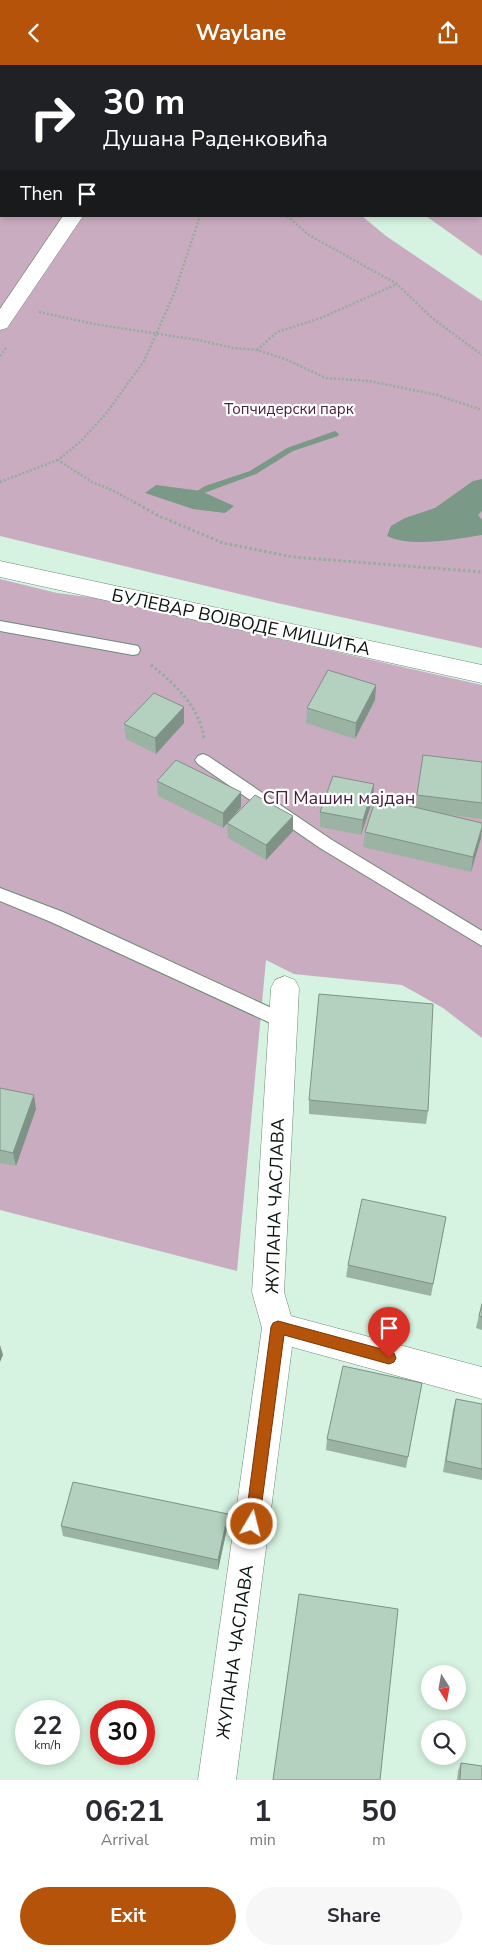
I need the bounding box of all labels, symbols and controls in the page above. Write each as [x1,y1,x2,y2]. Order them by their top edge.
text: Waylane [196,18,286,48]
icon: back [20,19,48,47]
icon: share [434,19,462,47]
text: 30 m [103,79,185,126]
icon: right [20,85,85,150]
text: Душана Раденковића [103,124,328,154]
icon: arrive [73,180,101,208]
text: Then [20,181,63,207]
park label: Топчидерски парк [224,399,354,419]
street label: БУЛЕВАР ВОЈВОДЕ МИШИЋА [109,583,373,661]
park label: СП Машин мајдан [263,786,415,810]
street label: ЖУПАНА ЧАСЛАВА [260,1118,290,1294]
pin [368,1307,410,1358]
icon: arrive [375,1314,403,1342]
position arrow [225,1497,277,1549]
street label: ЖУПАНА ЧАСЛАВА [211,1563,259,1741]
north arrow [421,1665,466,1710]
map controls [421,1665,466,1765]
speed limit sign: 30 [90,1700,155,1765]
text: 22 [32,1709,63,1743]
button: search [421,1720,466,1765]
text: km/h [34,1737,61,1753]
text: 06:21 [85,1791,164,1832]
text: 1 [254,1791,272,1832]
text: 50 [361,1791,397,1832]
text: Arrival [101,1829,149,1851]
text: min [249,1829,276,1851]
text: m [372,1829,386,1851]
button: Exit [20,1887,236,1945]
button: Share [246,1887,462,1945]

